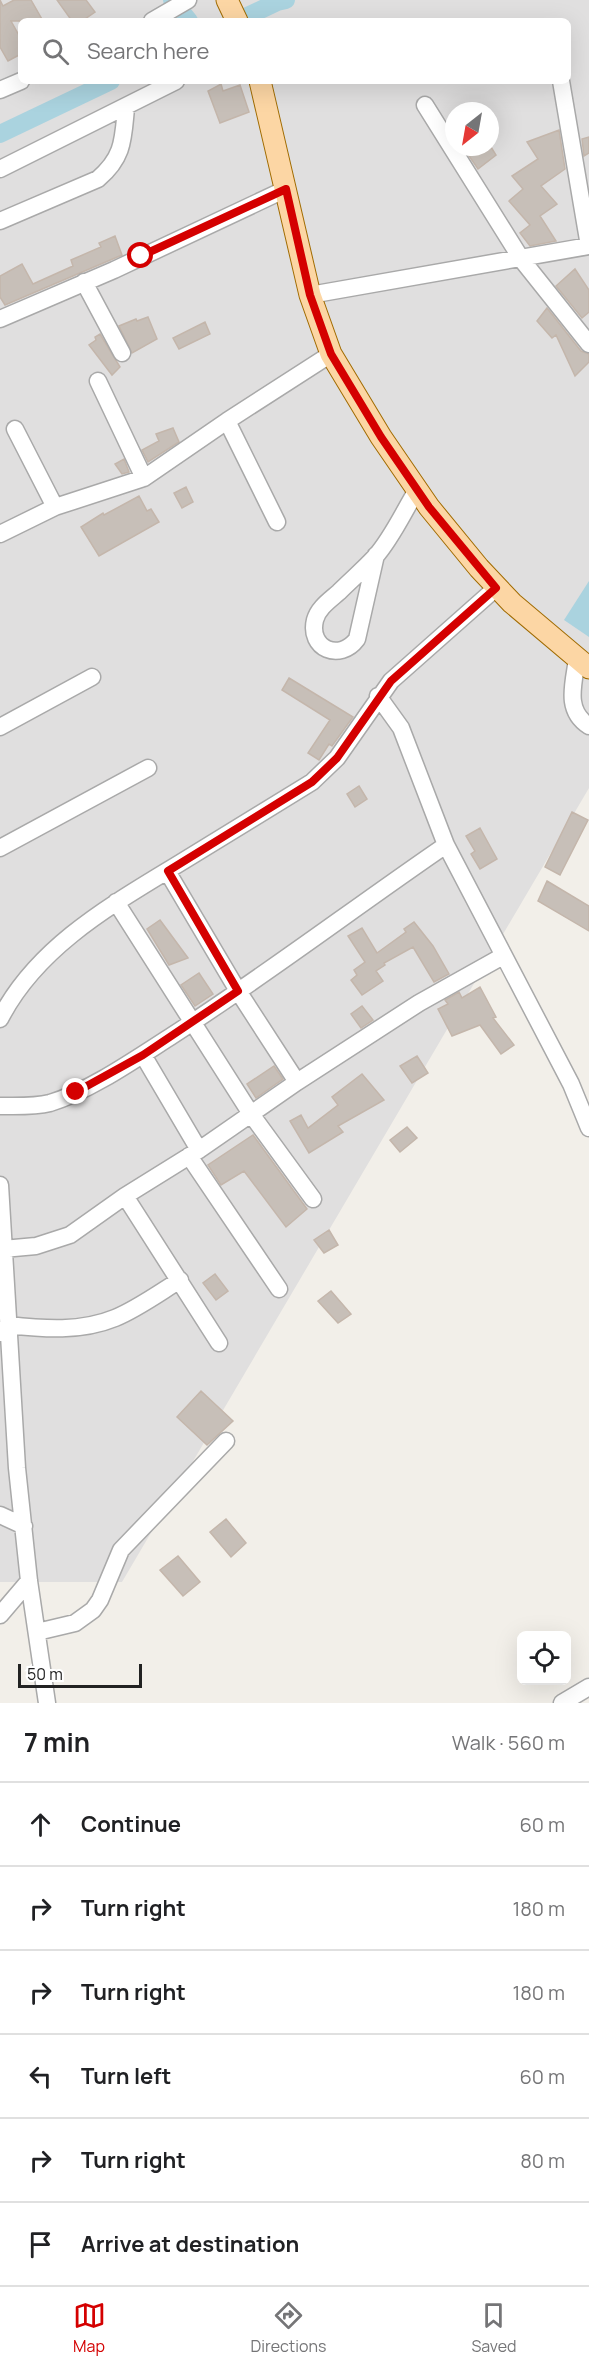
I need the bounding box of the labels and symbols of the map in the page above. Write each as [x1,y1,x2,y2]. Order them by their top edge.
north arrow [445,102,499,156]
route start [127,242,153,268]
route end [62,1078,88,1104]
scale bar [18,1661,142,1688]

